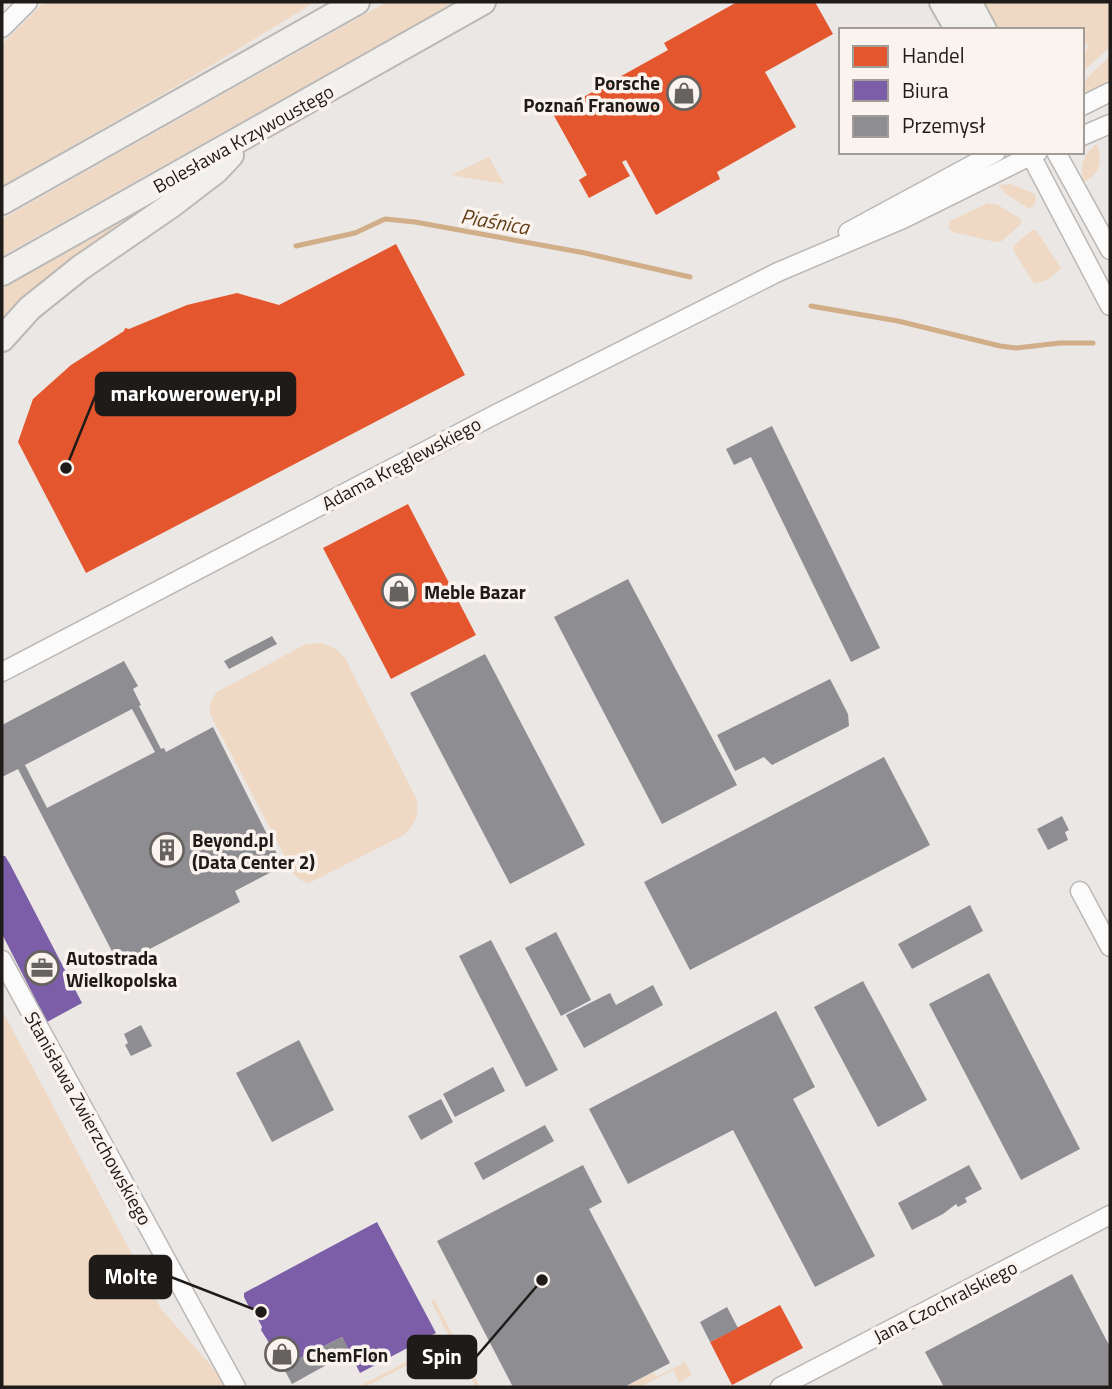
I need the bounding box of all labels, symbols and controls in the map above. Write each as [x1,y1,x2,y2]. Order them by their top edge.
legend [839,28,1084,154]
text: Handel [902,39,965,71]
place label: Porsche Poznań Franowo [523,68,660,119]
shop icon: Porsche Poznań Franowo [665,74,703,112]
text: Biura [902,74,949,106]
street label: Bolesława Krzywoustego [147,76,339,200]
text: Przemysł [902,109,986,141]
water label: Piaśnica [458,199,533,243]
callout: markowerowery.pl [96,373,295,415]
text: markowerowery.pl [110,377,282,409]
street label: Adama Kręglewskiego [316,409,486,517]
shop icon: Meble Bazar [380,572,418,610]
place label: Meble Bazar [424,577,526,606]
place label: Beyond.pl (Data Center 2) [192,825,315,876]
building icon: Beyond.pl (Data Center 2) [148,831,186,869]
place label: Autostrada Wielkopolska [66,943,177,994]
office icon: Autostrada Wielkopolska [23,949,61,987]
street label: Stanisława Zwierzchowskiego [18,1006,160,1230]
street label: Jana Czochralskiego [868,1252,1022,1350]
callout: Molte [90,1256,171,1298]
text: Molte [104,1260,158,1292]
shop icon: ChemFlon [263,1335,301,1373]
callout: Spin [408,1336,476,1378]
place label: ChemFlon [306,1340,388,1369]
text: Spin [422,1340,462,1372]

